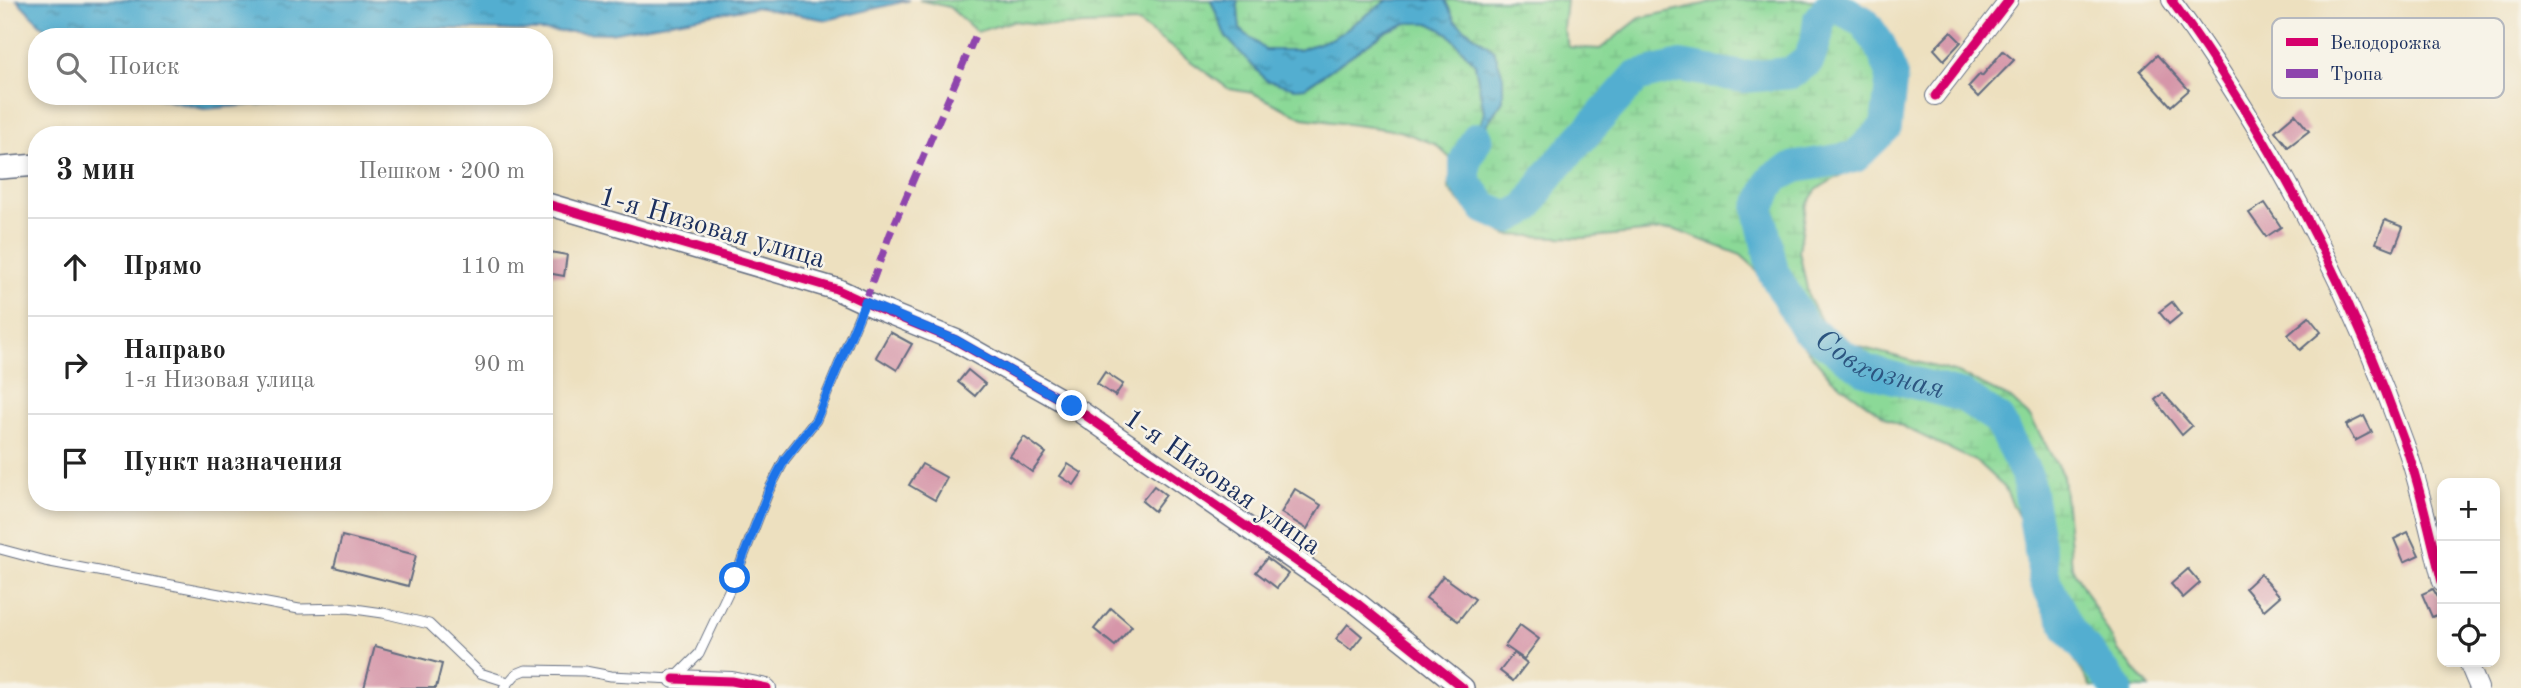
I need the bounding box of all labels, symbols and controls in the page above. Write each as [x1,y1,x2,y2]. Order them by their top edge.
legend [2272,18,2504,98]
search box [28,28,553,105]
text: Велодорожка [2330,35,2441,54]
icon: search [52,48,90,86]
text: Поиск [108,54,180,80]
text: Тропа [2330,66,2383,85]
text: 3 мин [56,156,135,186]
text: Пешком · 200 m [359,160,525,183]
street label: 1-я Низовая улица [596,183,828,275]
icon: ahead [56,248,94,286]
text: Прямо [123,254,202,280]
text: 110 m [460,255,525,278]
water label: Совхозная [1809,325,1948,405]
text: Направо [123,338,226,364]
icon: right [56,346,94,384]
text: 90 m [474,353,525,376]
text: 1-я Низовая улица [123,369,315,392]
route end [1056,390,1087,421]
street label: 1-я Низовая улица [1118,405,1326,562]
icon: arrive [56,444,94,482]
text: Пункт назначения [123,450,342,476]
map controls [2437,478,2500,667]
button: + [2437,478,2500,541]
button: − [2437,541,2500,604]
route start [719,562,750,593]
button: locate [2437,604,2500,667]

